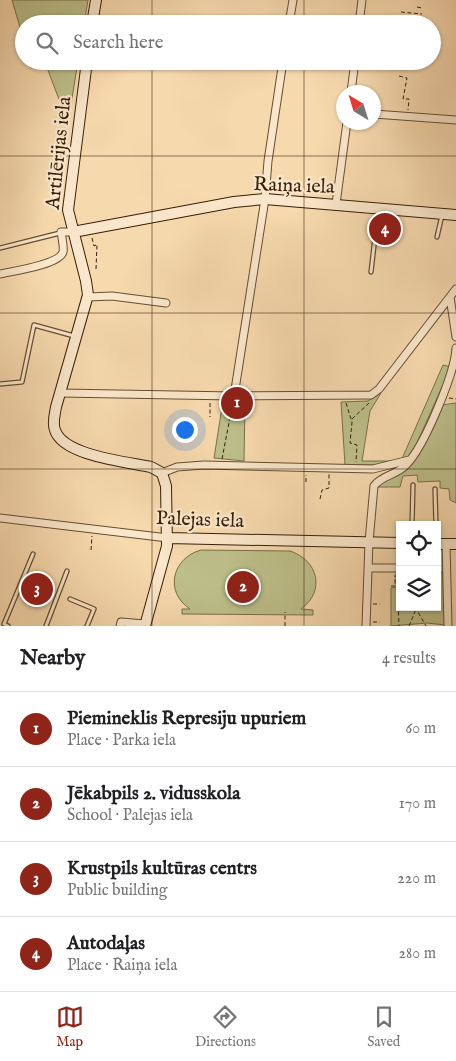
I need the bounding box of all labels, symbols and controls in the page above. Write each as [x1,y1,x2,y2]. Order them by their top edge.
search box [15,15,441,70]
icon: search [33,29,61,57]
text: Search here [73,31,164,55]
north arrow [336,85,381,130]
street label: Artilērijas iela [41,95,77,212]
street label: Raiņa iela [253,172,335,200]
pin: 4 [369,210,401,248]
pin: 1 [221,384,253,422]
your location [172,417,198,443]
street label: Palejas iela [156,506,245,534]
map controls [396,521,441,611]
button: locate [396,521,441,566]
button: layers [396,566,441,611]
pin: 2 [227,568,259,606]
pin: 3 [21,570,53,608]
text: Nearby [20,645,85,672]
text: 4 results [382,649,436,669]
text: Piemineklis Represiju upuriem [67,707,306,731]
text: 1 [33,719,39,739]
text: 60 m [406,719,436,739]
text: Place · Parka iela [67,731,176,751]
text: Jēkabpils 2. vidusskola [67,782,240,806]
text: 2 [32,794,40,814]
text: 170 m [399,794,436,814]
text: School · Palejas iela [67,806,193,826]
text: Krustpils kultūras centrs [67,857,257,881]
text: 3 [33,869,39,889]
text: 220 m [397,869,436,889]
text: Public building [67,881,167,901]
text: Autodaļas [67,932,145,956]
text: 4 [32,944,40,964]
text: 280 m [399,944,436,964]
text: Place · Raiņa iela [67,956,177,976]
tab: Map [56,1003,84,1051]
tab: Directions [195,1003,256,1051]
tab: Saved [367,1003,400,1051]

